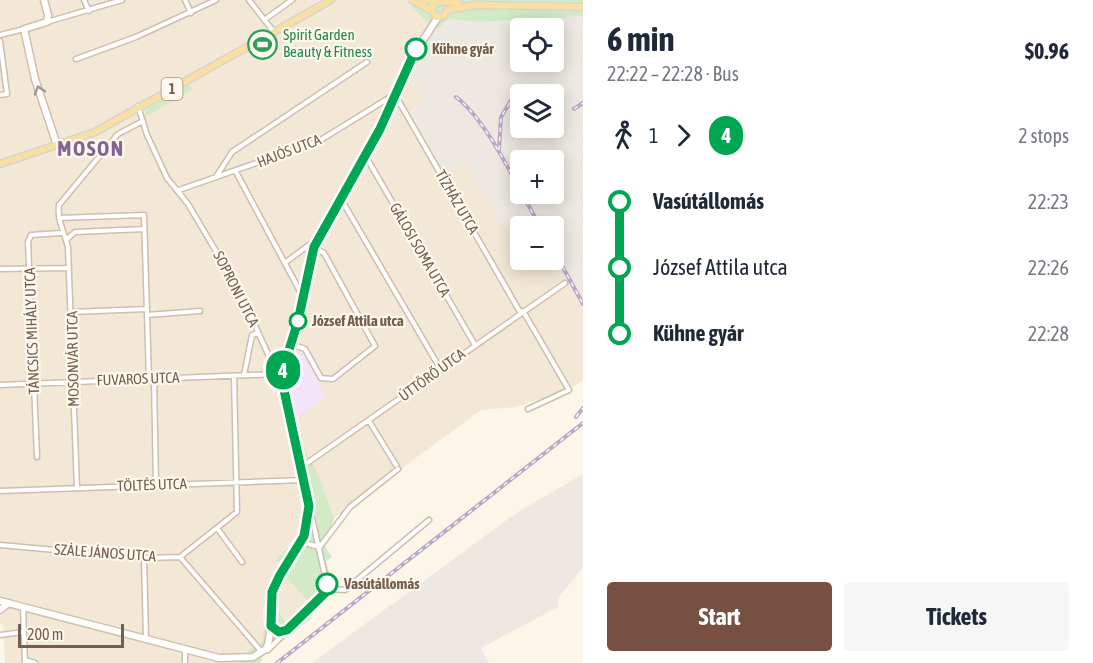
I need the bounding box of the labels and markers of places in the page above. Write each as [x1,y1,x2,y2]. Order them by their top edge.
place label: Spirit Garden Beauty & Fitness [283,26,372,60]
sports icon: Spirit Garden Beauty & Fitness [246,28,278,60]
marker: Kühne gyár [405,38,427,60]
place label: Kühne gyár [432,40,494,57]
marker: József Attila utca [289,312,307,330]
place label: József Attila utca [311,312,404,329]
marker: Vasútállomás [316,573,338,595]
place label: Vasútállomás [343,575,420,592]

